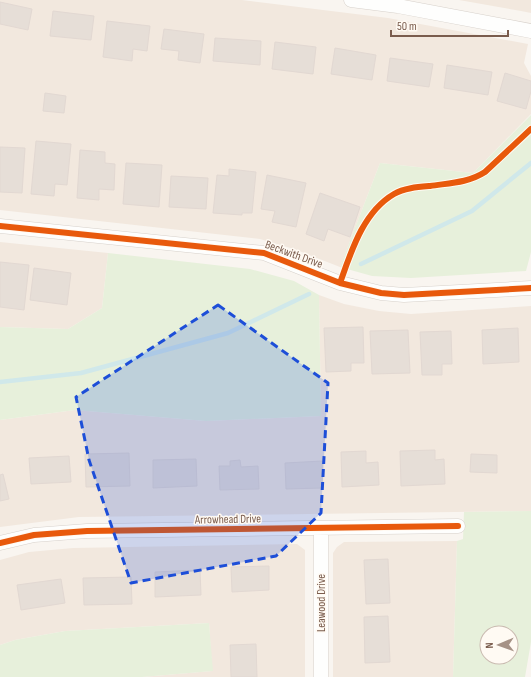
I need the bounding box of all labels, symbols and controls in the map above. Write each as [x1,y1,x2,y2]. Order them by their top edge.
scale bar [391,12,508,38]
text: 50 m [397,19,417,34]
street label: Beckwith Drive [263,237,325,272]
street label: Arrowhead Drive [194,511,261,528]
street label: Leawood Drive [314,574,329,632]
north arrow [479,625,519,665]
text: N [483,642,496,648]

